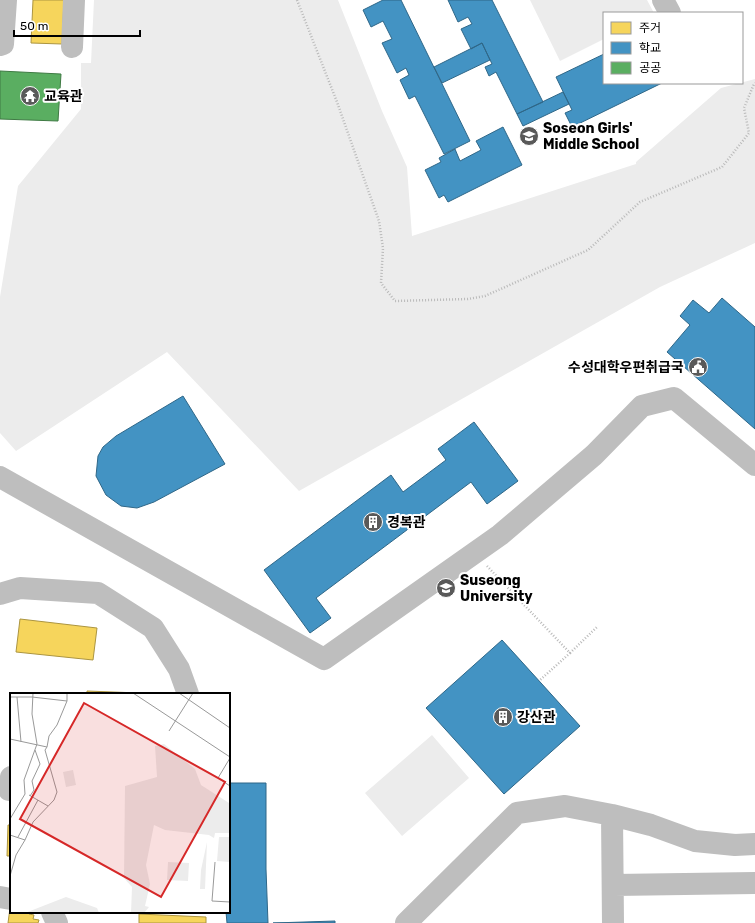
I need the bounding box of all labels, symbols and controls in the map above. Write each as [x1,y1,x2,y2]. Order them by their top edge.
scale bar [14,12,140,38]
legend [603,12,743,84]
text: 50 m [20,19,48,33]
text: 주거 [639,21,661,35]
text: 학교 [639,41,661,55]
text: 공공 [639,61,661,75]
temple icon: 교육관 [19,85,41,107]
place label: 교육관 [44,88,83,105]
place label: Soseon Girls' Middle School [543,120,639,153]
school or university icon: Soseon Girls' Middle School [518,125,540,147]
public building icon: 수성대학우편취급국 [687,356,709,378]
place label: 수성대학우편취급국 [568,359,684,376]
building icon: 경복관 [362,511,384,533]
place label: 경복관 [387,514,426,531]
place label: Suseong University [460,572,533,605]
school or university icon: Suseong University [435,577,457,599]
inset map [10,693,230,913]
building icon: 강산관 [492,706,514,728]
place label: 강산관 [517,709,556,726]

